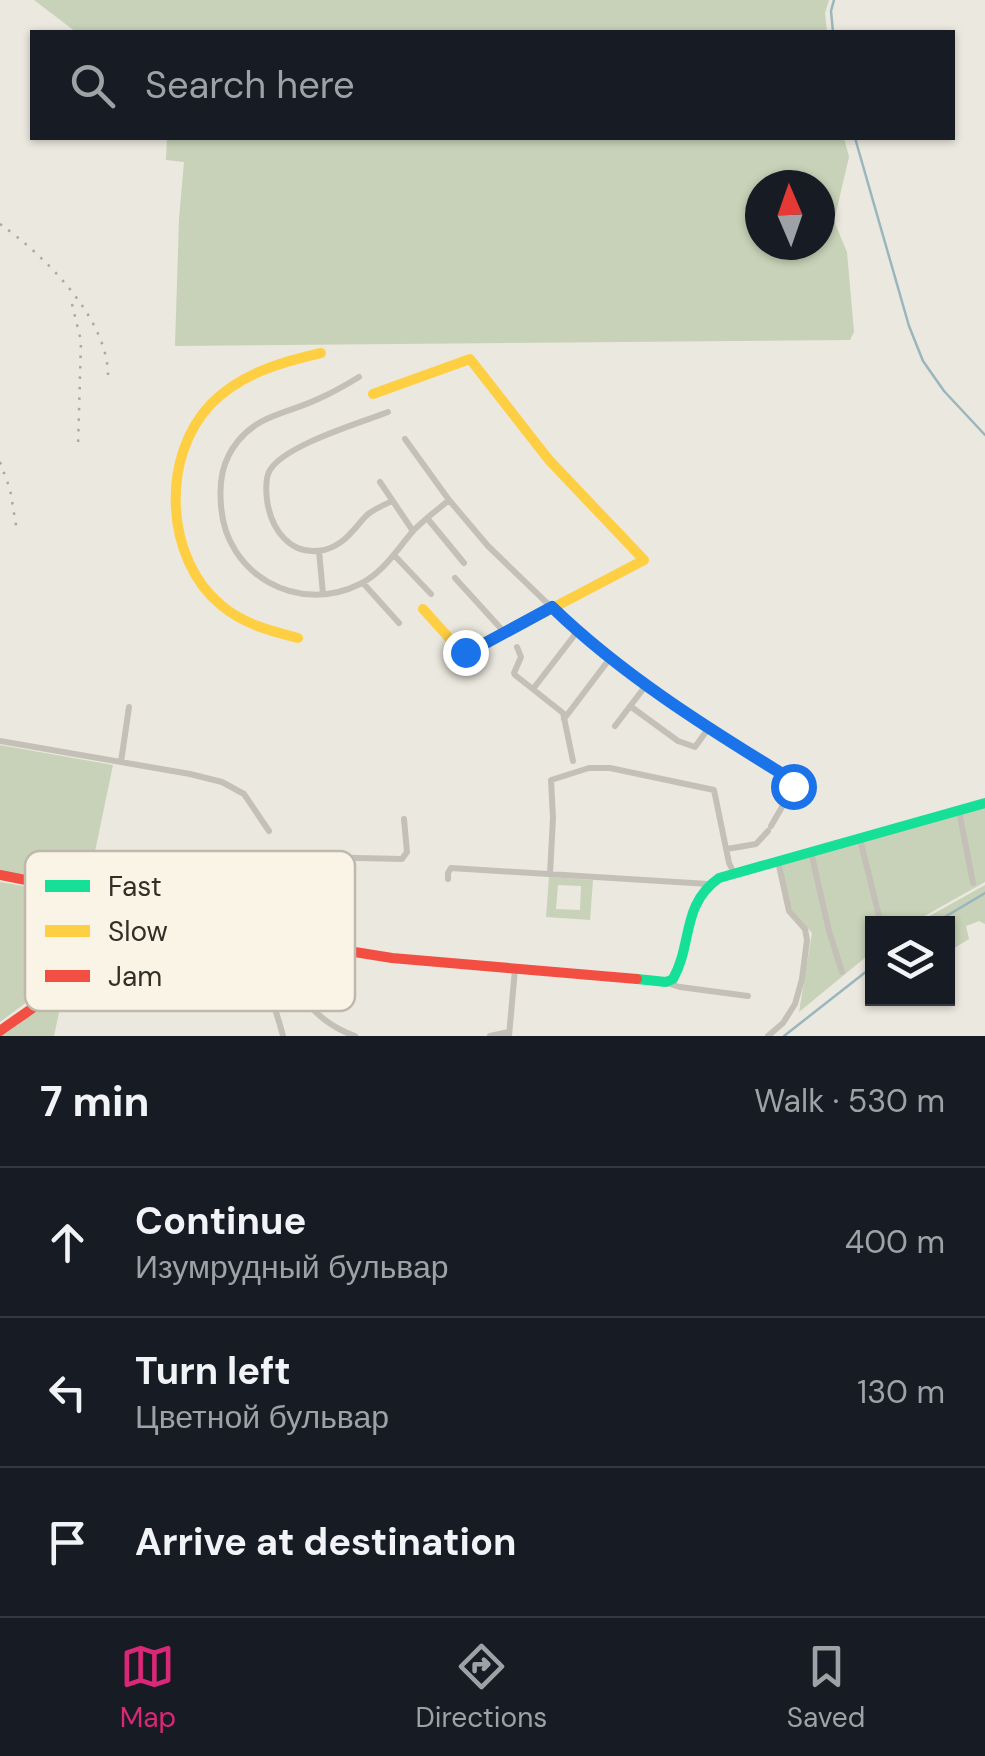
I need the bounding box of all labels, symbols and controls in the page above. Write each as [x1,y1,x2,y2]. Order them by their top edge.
search box [30,30,955,140]
icon: search [65,58,120,113]
text: Search here [145,60,355,110]
north arrow [745,170,835,260]
route end [443,630,489,676]
route start [771,764,817,810]
legend [25,851,355,1011]
text: Fast [108,868,162,905]
text: Slow [108,913,168,950]
map controls [865,916,955,1006]
button: layers [865,916,955,1006]
text: Jam [108,958,162,995]
text: 7 min [40,1074,149,1129]
text: Walk · 530 m [754,1080,945,1122]
text: Continue [135,1196,306,1246]
icon: ahead [40,1215,95,1270]
text: 400 m [845,1221,945,1263]
text: Изумрудный бульвар [135,1246,449,1288]
text: Turn left [135,1346,291,1396]
icon: left [40,1365,95,1420]
text: 130 m [857,1371,945,1413]
text: Цветной бульвар [135,1396,389,1438]
icon: arrive [40,1515,95,1570]
text: Arrive at destination [135,1517,517,1567]
tab: Map [120,1639,176,1736]
tab: Directions [416,1639,547,1736]
tab: Saved [787,1639,865,1736]

